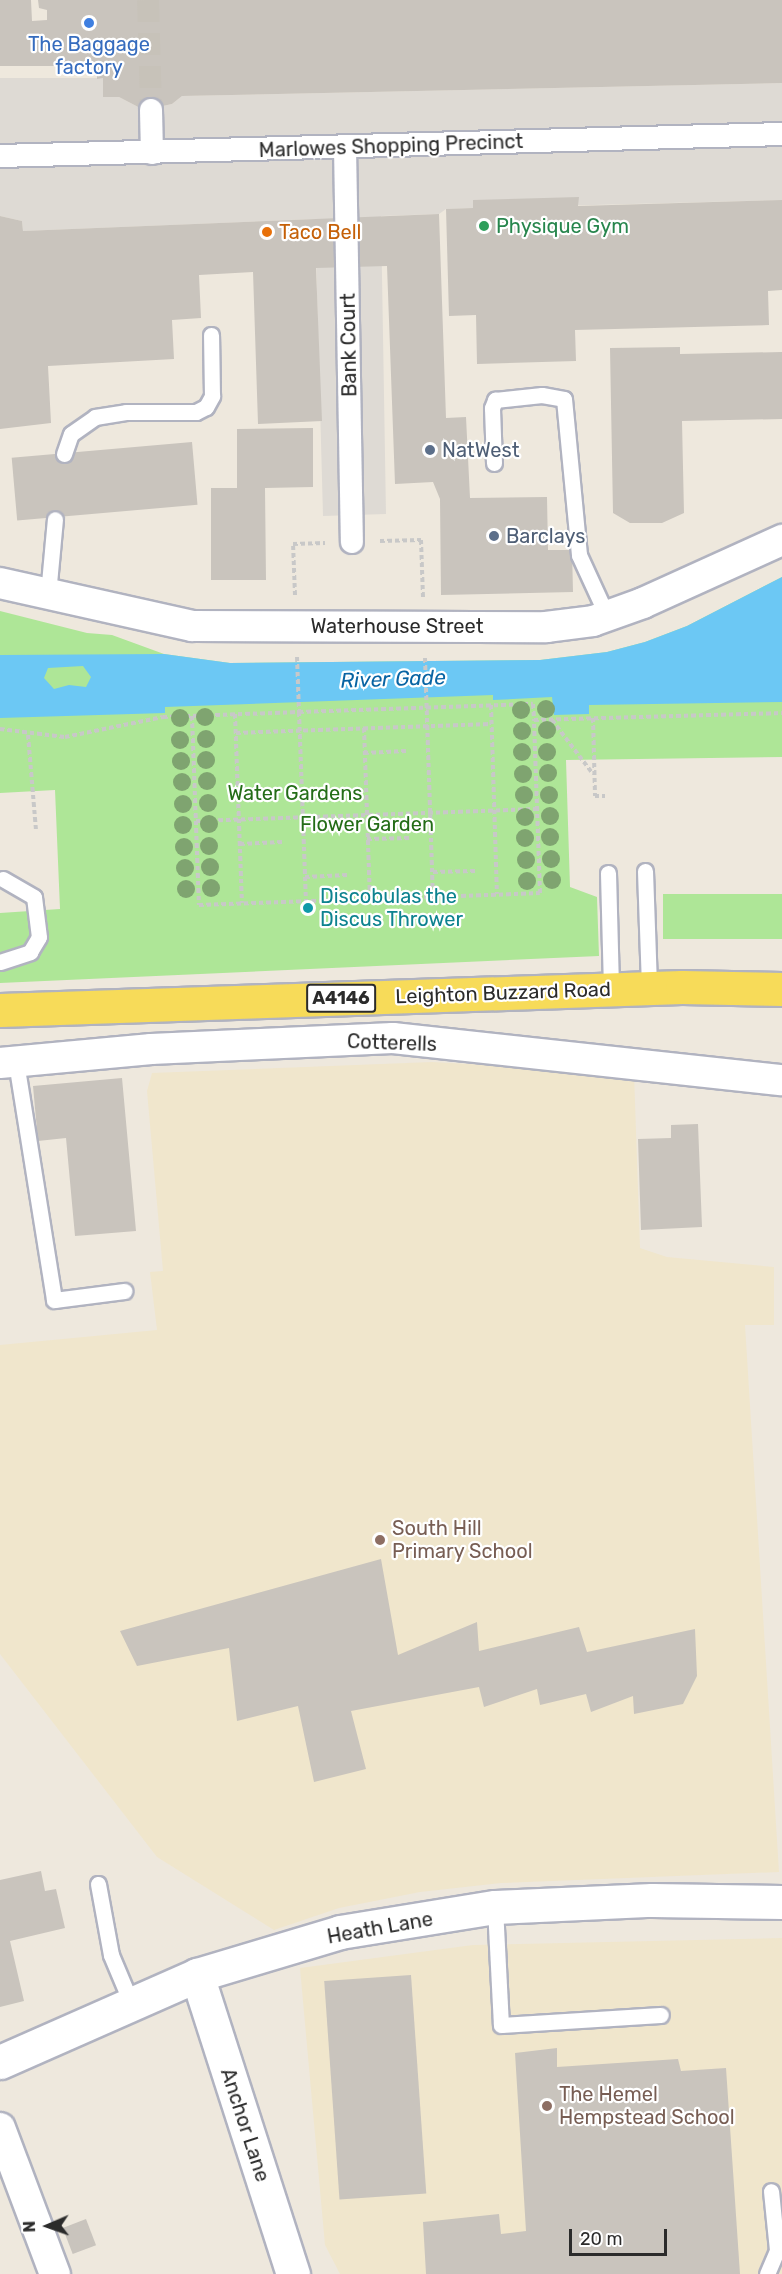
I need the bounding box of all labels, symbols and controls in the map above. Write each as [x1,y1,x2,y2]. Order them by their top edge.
marker: The Baggage factory [82,16,96,30]
place label: The Baggage factory [28,33,150,80]
street label: Marlowes Shopping Precinct [258,129,524,163]
place label: Physique Gym [496,214,629,238]
marker: Physique Gym [477,219,491,233]
place label: Taco Bell [279,220,361,244]
marker: Taco Bell [260,225,274,239]
street label: Bank Court [336,293,362,397]
place label: NatWest [442,438,519,462]
marker: NatWest [423,443,437,457]
place label: Barclays [506,524,585,548]
marker: Barclays [487,529,501,543]
street label: Waterhouse Street [311,614,483,638]
water label: River Gade [340,665,446,693]
park label: Water Gardens [227,781,363,805]
park label: Flower Garden [300,812,434,836]
place label: Discobulas the Discus Thrower [320,885,464,932]
marker: Discobulas the Discus Thrower [301,901,315,915]
street label: Leighton Buzzard Road [395,977,611,1009]
road number: A4146 [305,983,377,1013]
street label: Cotterells [347,1029,437,1057]
place label: South Hill Primary School [392,1517,533,1564]
marker: South Hill Primary School [373,1533,387,1547]
street label: Heath Lane [325,1907,435,1949]
street label: Anchor Lane [215,2065,275,2185]
place label: The Hemel Hempstead School [559,2082,735,2129]
marker: The Hemel Hempstead School [540,2099,554,2113]
north arrow [18,2196,78,2256]
scale bar [572,2217,670,2255]
text: N [20,2221,39,2233]
text: 20 m [580,2228,622,2250]

